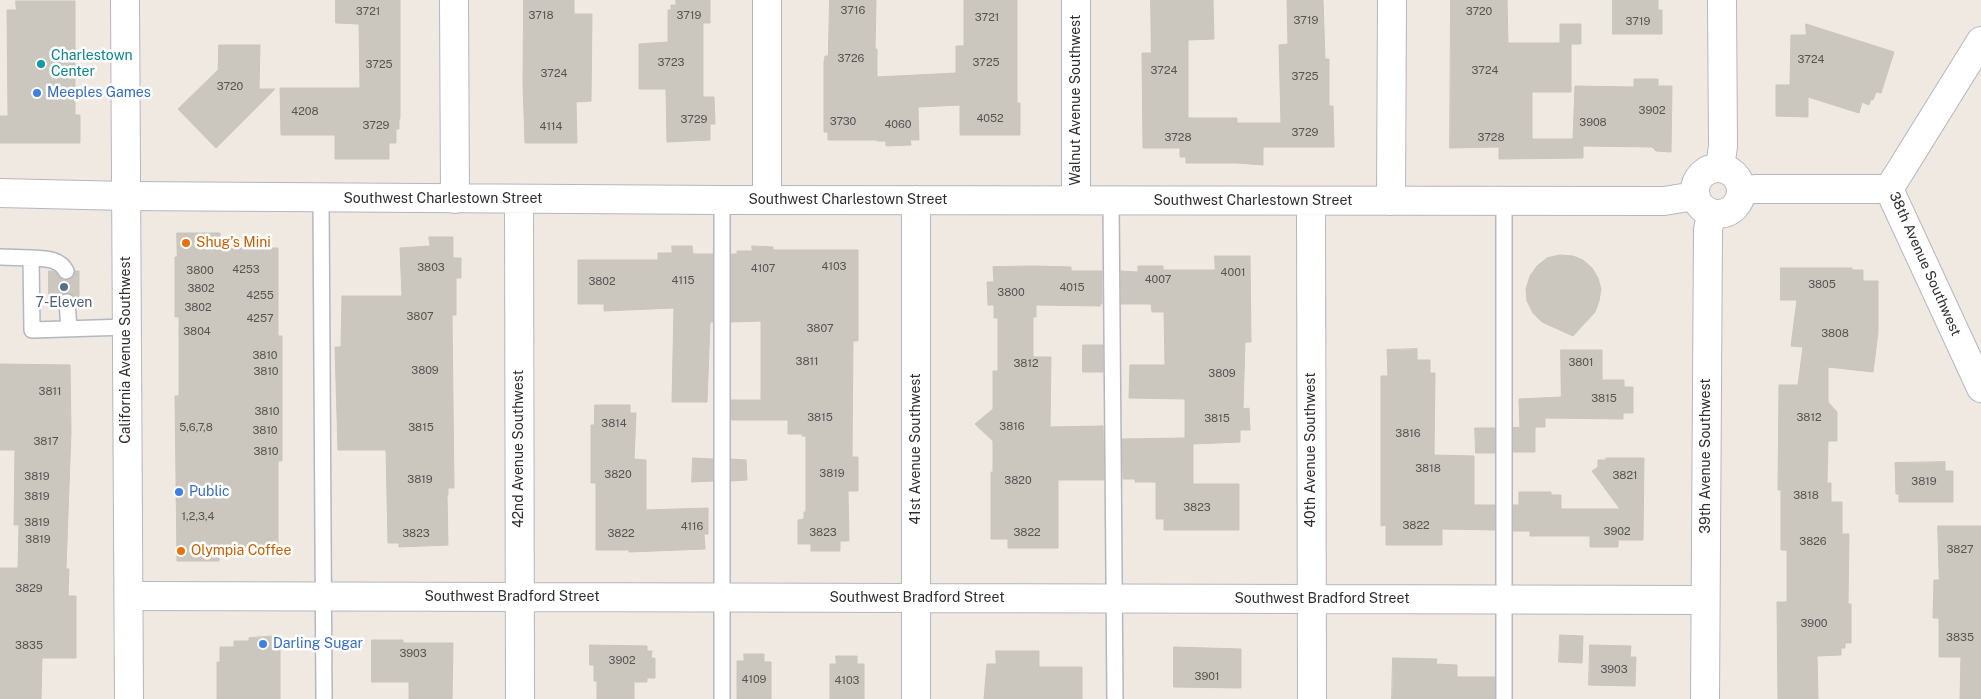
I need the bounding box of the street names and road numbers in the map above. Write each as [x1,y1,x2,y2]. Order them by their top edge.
street label: Walnut Avenue Southwest [1068,15,1084,185]
street label: 38th Avenue Southwest [1886,189,1964,339]
street label: Southwest Charlestown Street [343,191,543,207]
street label: Southwest Charlestown Street [748,192,948,208]
street label: Southwest Charlestown Street [1153,193,1353,209]
street label: California Avenue Southwest [118,256,134,444]
street label: 42nd Avenue Southwest [511,370,527,528]
street label: 40th Avenue Southwest [1303,372,1319,528]
street label: 41st Avenue Southwest [908,373,924,525]
street label: 39th Avenue Southwest [1698,378,1714,534]
street label: Southwest Bradford Street [424,589,600,605]
street label: Southwest Bradford Street [829,590,1005,606]
street label: Southwest Bradford Street [1234,591,1410,607]

